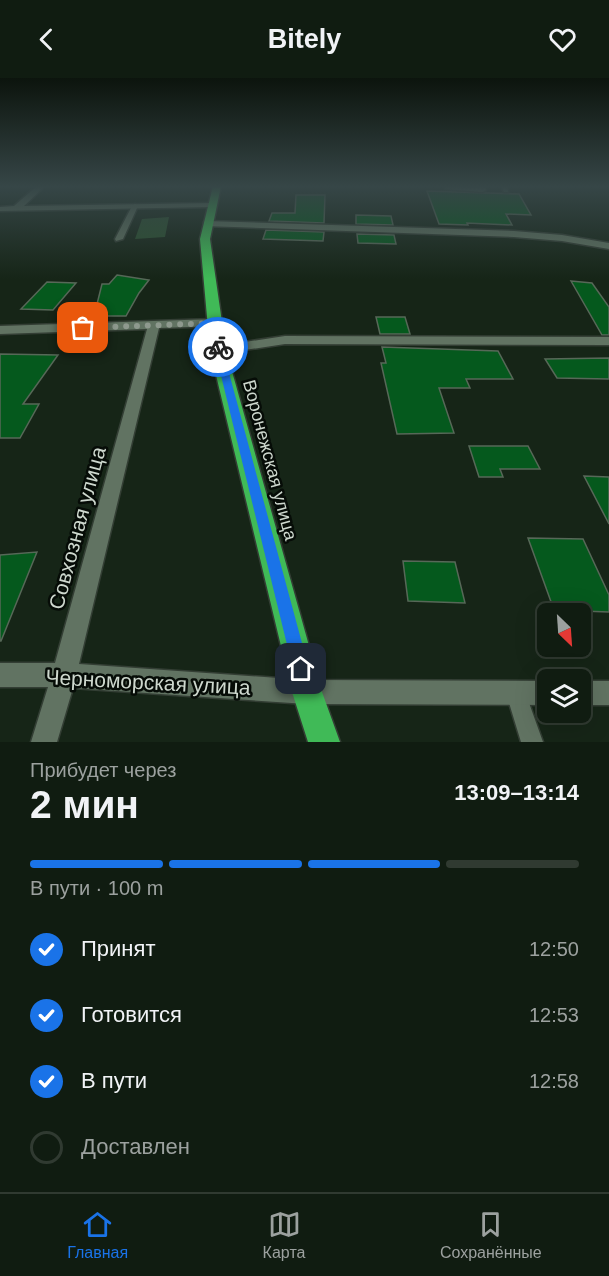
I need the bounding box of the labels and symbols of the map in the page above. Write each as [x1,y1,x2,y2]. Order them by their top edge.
pin [57,302,108,353]
courier [188,317,248,377]
street label: Воронежская улица [239,378,301,543]
street label: Совхозная улица [44,444,110,612]
north arrow [537,603,591,657]
pin [275,643,326,694]
street label: Черноморская улица [45,665,251,699]

